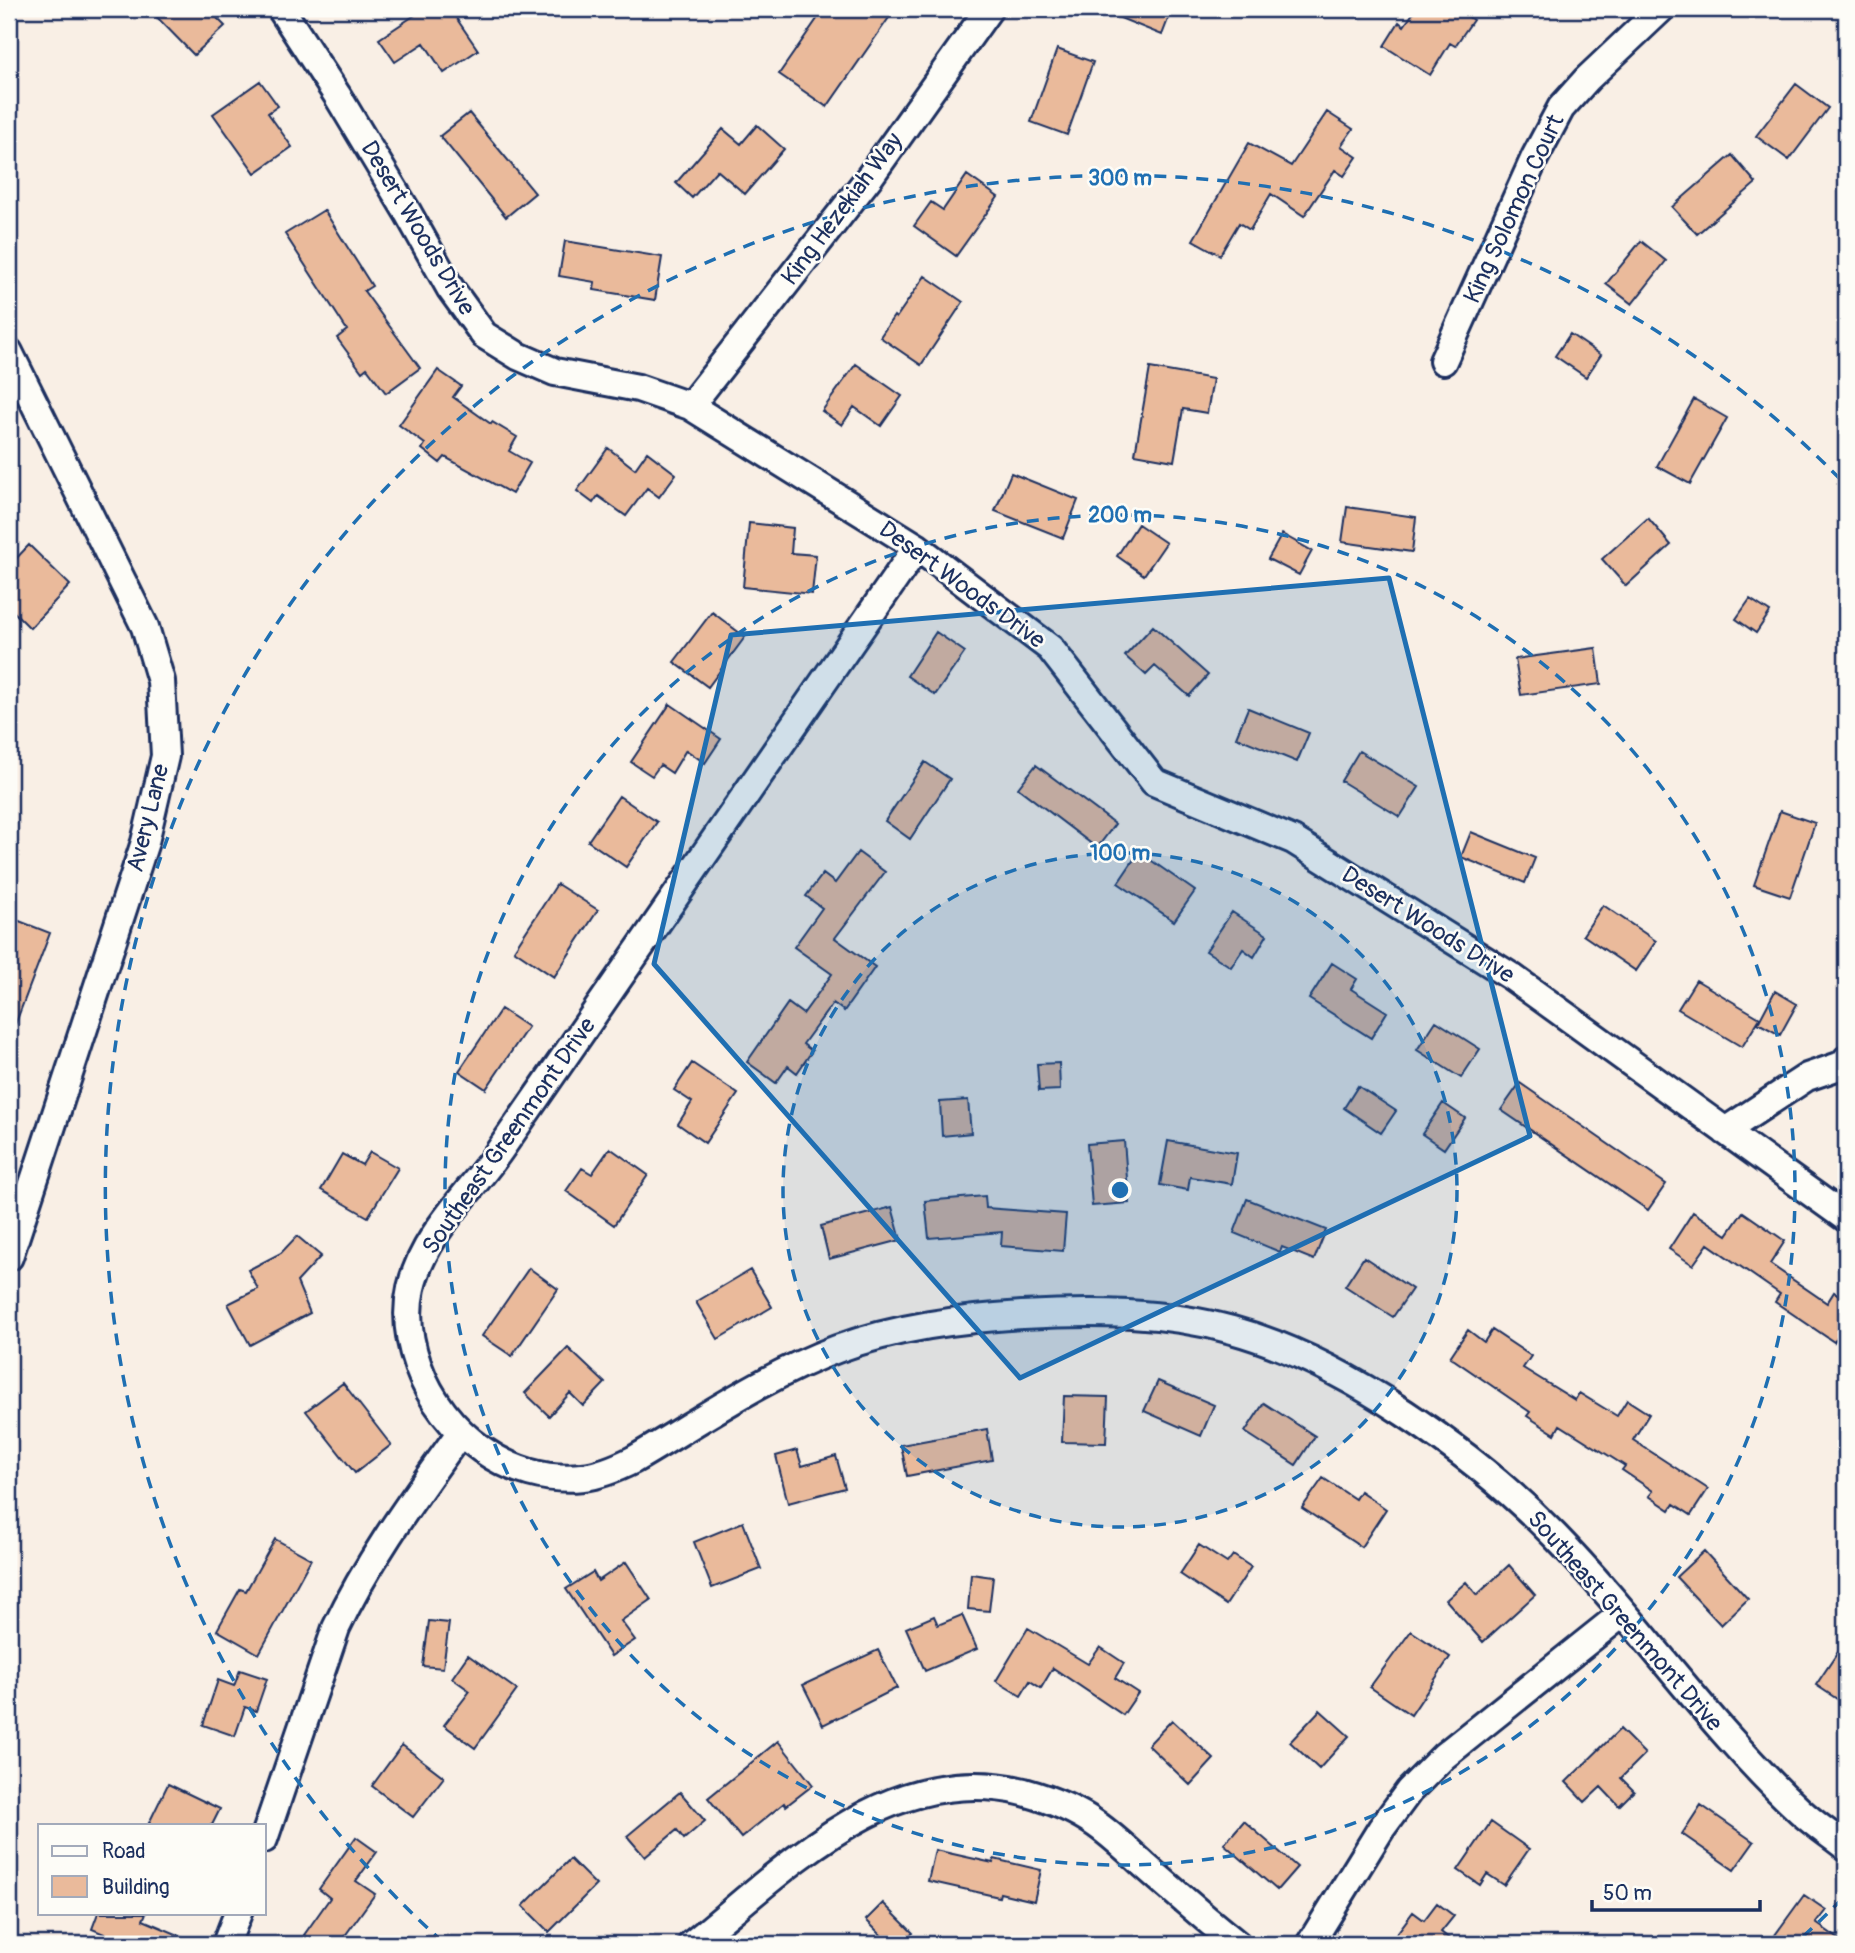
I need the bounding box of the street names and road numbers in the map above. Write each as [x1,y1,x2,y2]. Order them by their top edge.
street label: King Solomon Court [1458,110,1571,308]
street label: King Hezekiah Way [775,127,909,291]
street label: Desert Woods Drive [355,136,482,321]
street label: Desert Woods Drive [873,515,1051,655]
street label: Avery Lane [121,761,175,875]
street label: Desert Woods Drive [1336,860,1520,990]
street label: Southeast Greenmont Drive [416,1012,602,1260]
street label: Southeast Greenmont Drive [1521,1505,1729,1737]

